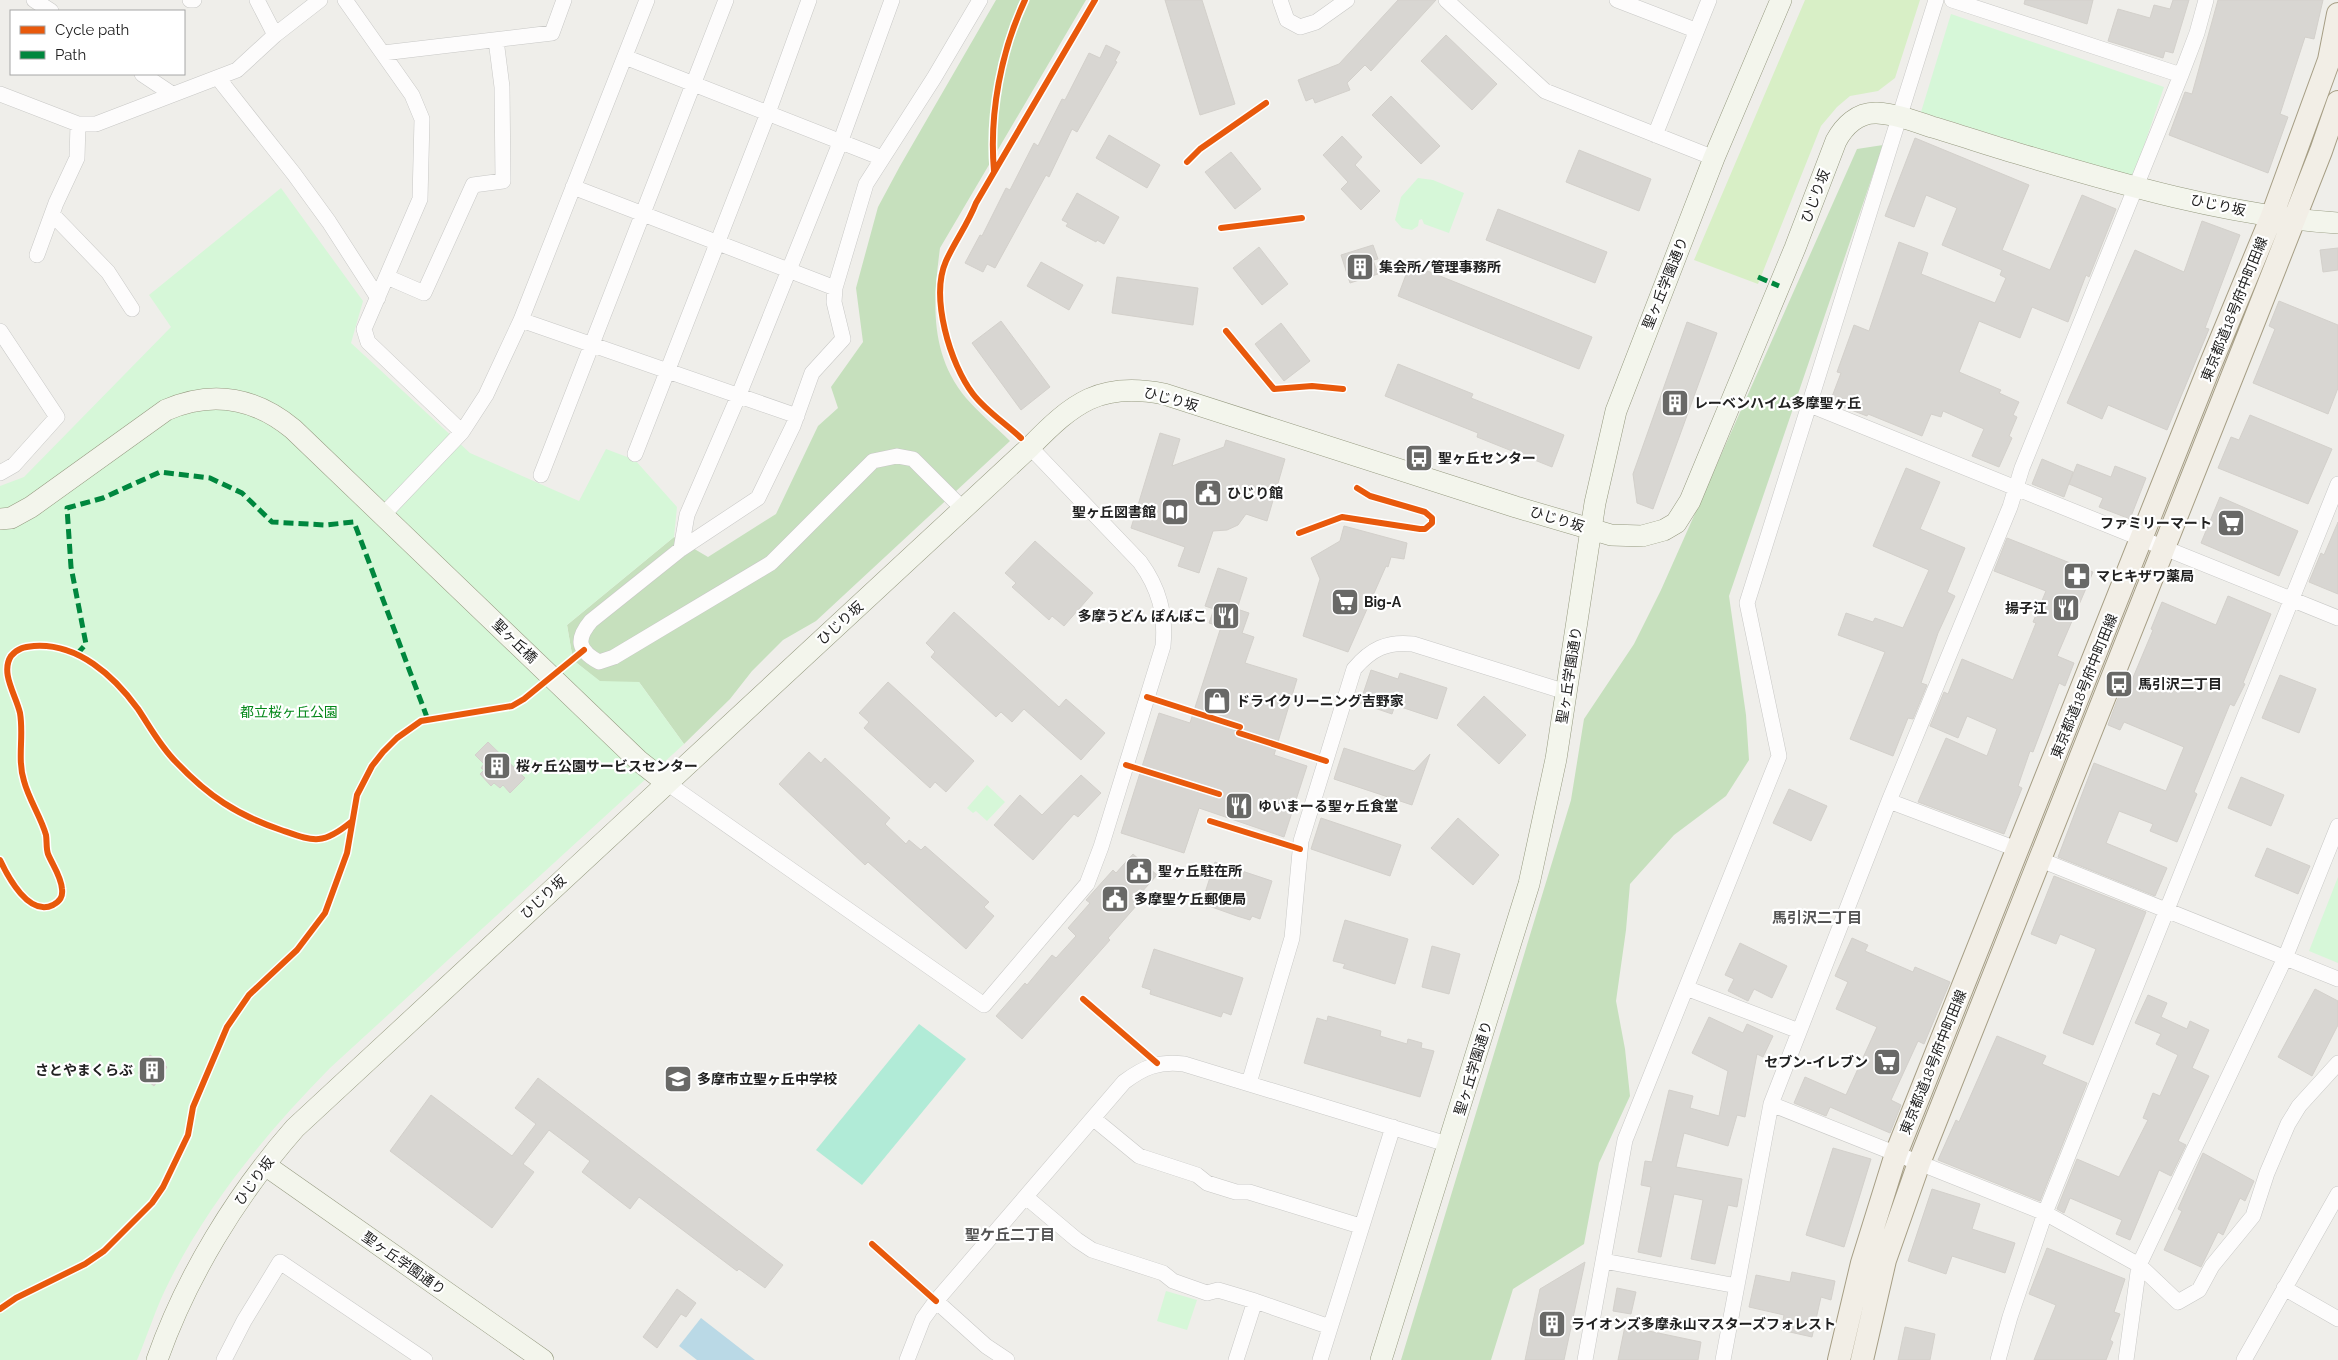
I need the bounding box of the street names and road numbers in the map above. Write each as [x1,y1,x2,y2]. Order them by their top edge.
street label: ひじり坂 [1797,167,1833,225]
street label: ひじり坂 [2189,191,2247,219]
street label: 東京都道18号府中町田線 [2198,234,2270,384]
street label: 聖ヶ丘学園通り [1639,235,1691,331]
street label: ひじり坂 [1142,384,1200,414]
street label: ひじり坂 [1528,503,1586,535]
street label: ひじり坂 [814,598,866,648]
street label: 東京都道18号府中町田線 [2048,611,2120,761]
street label: 聖ヶ丘橋 [489,616,541,666]
street label: 聖ヶ丘学園通り [1553,625,1585,725]
street label: ひじり坂 [517,872,569,922]
street label: 東京都道18号府中町田線 [1897,987,1969,1137]
street label: 聖ヶ丘学園通り [1451,1019,1495,1117]
street label: ひじり坂 [231,1154,277,1208]
street label: 聖ヶ丘学園通り [359,1228,449,1298]

